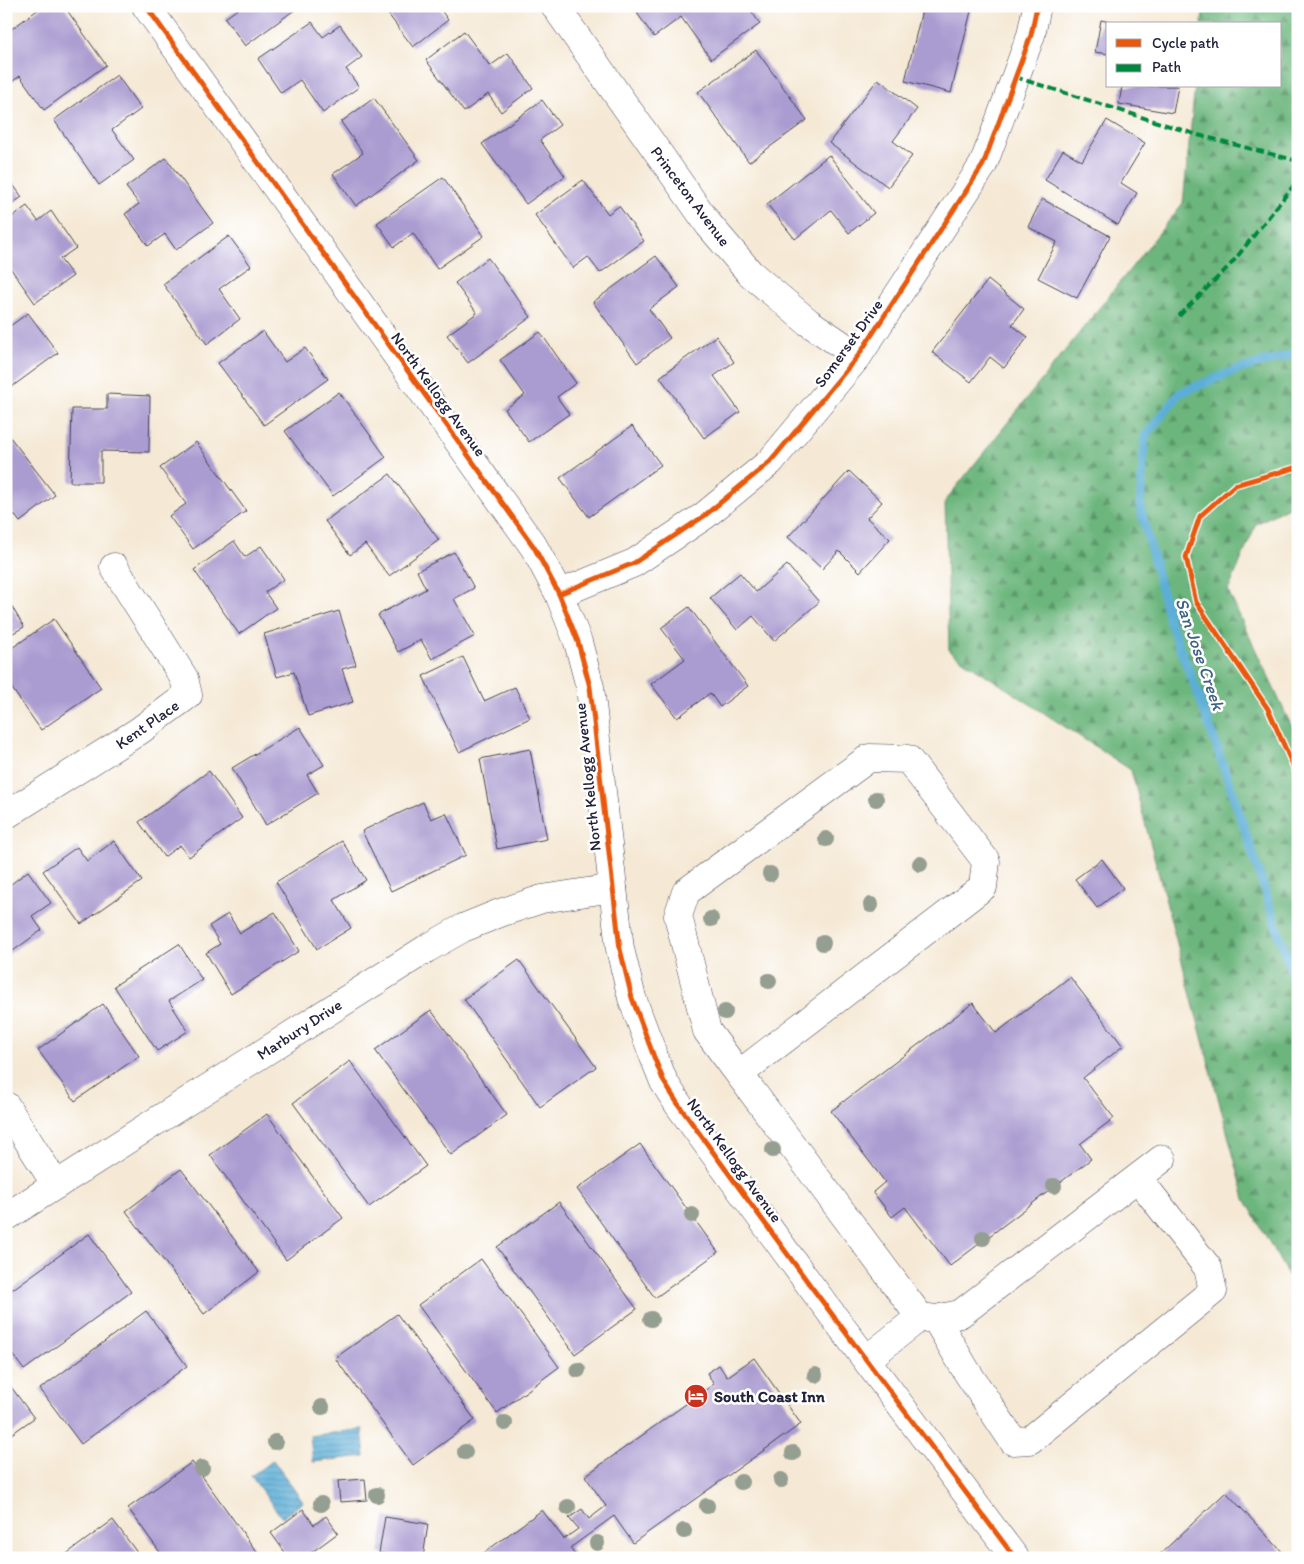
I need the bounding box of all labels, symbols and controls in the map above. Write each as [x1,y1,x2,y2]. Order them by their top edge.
legend [1106,22,1282,88]
text: Cycle path [1152,34,1219,52]
text: Path [1152,58,1181,76]
street label: Princeton Avenue [647,143,735,250]
street label: Somerset Drive [810,295,887,391]
street label: North Kellogg Avenue [387,328,490,460]
water label: San Jose Creek [1171,595,1230,715]
street label: Kent Place [112,695,183,753]
street label: North Kellogg Avenue [570,702,605,852]
street label: Marbury Drive [253,995,345,1064]
street label: North Kellogg Avenue [683,1094,786,1226]
hotel icon: South Coast Inn [683,1383,709,1409]
place label: South Coast Inn [714,1387,826,1406]

